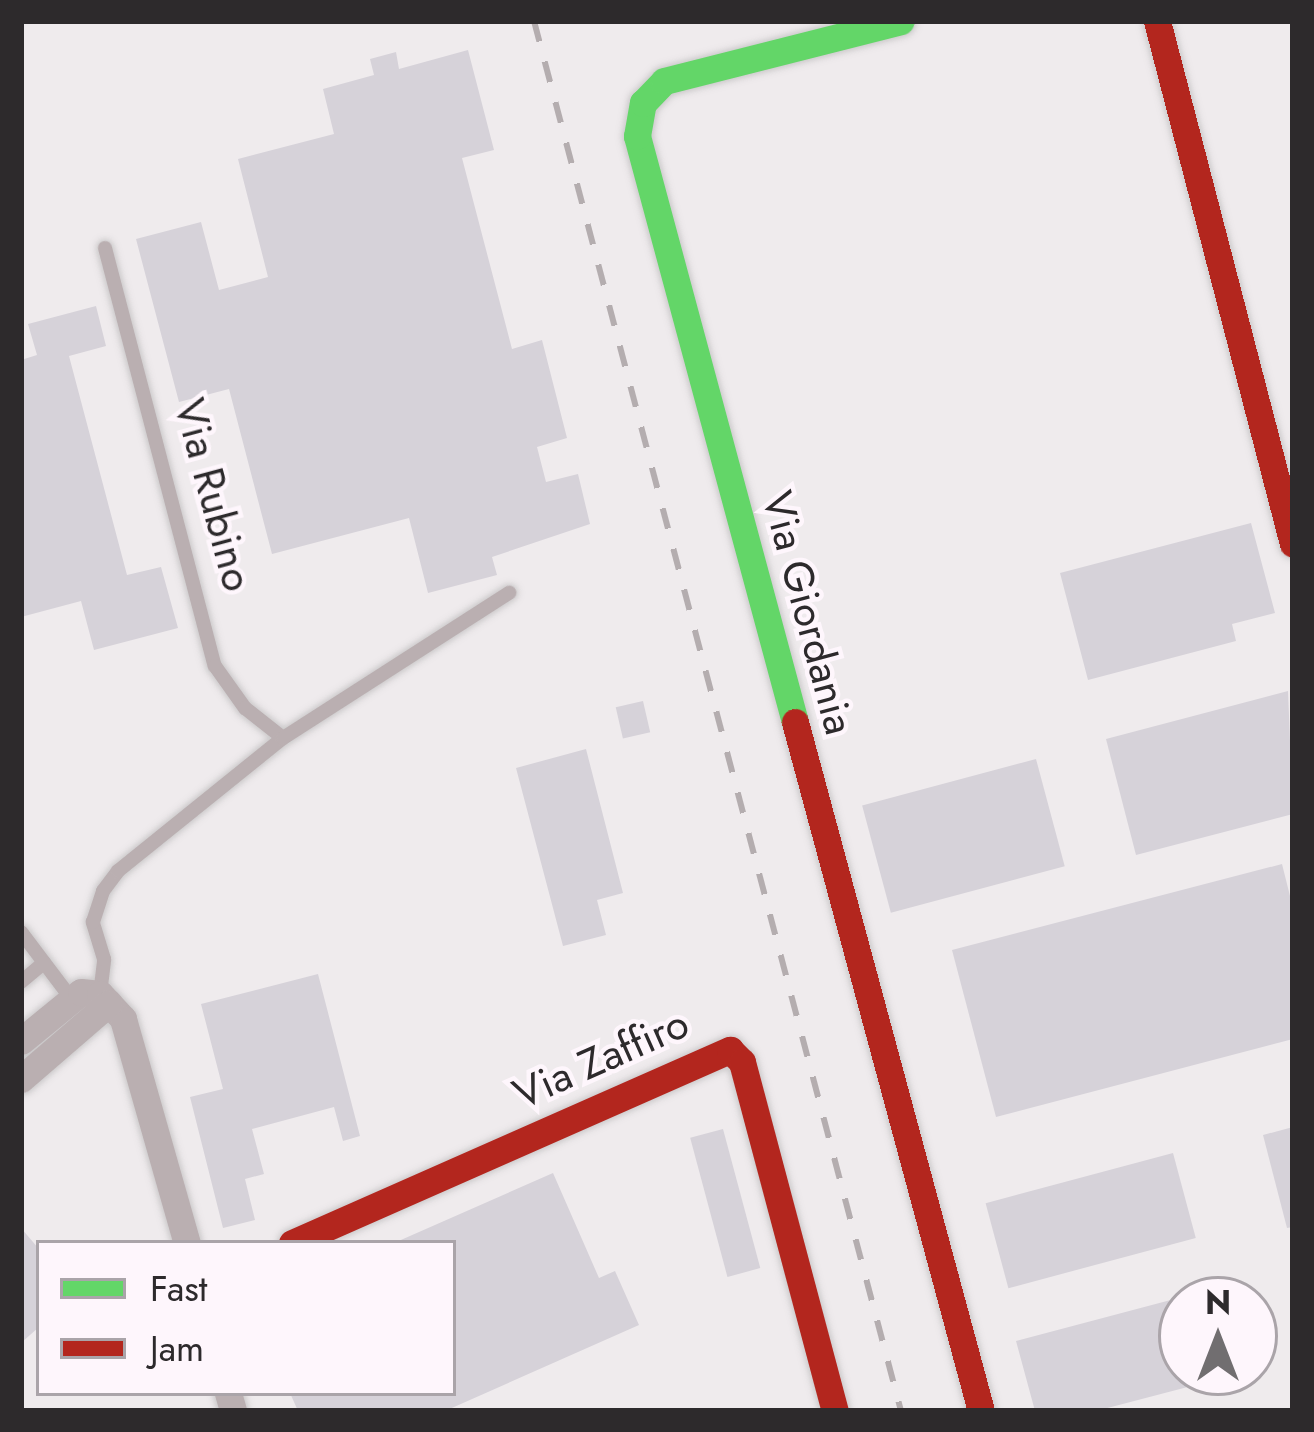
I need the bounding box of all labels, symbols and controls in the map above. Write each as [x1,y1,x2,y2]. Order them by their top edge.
street label: Via Rubino [163,393,263,597]
street label: Via Giordania [751,486,865,740]
street label: Via Zaffiro [506,998,696,1120]
legend [36,1240,456,1396]
text: Fast [150,1262,207,1314]
north arrow [1158,1276,1278,1396]
text: N [1205,1279,1231,1326]
text: Jam [150,1322,204,1374]

